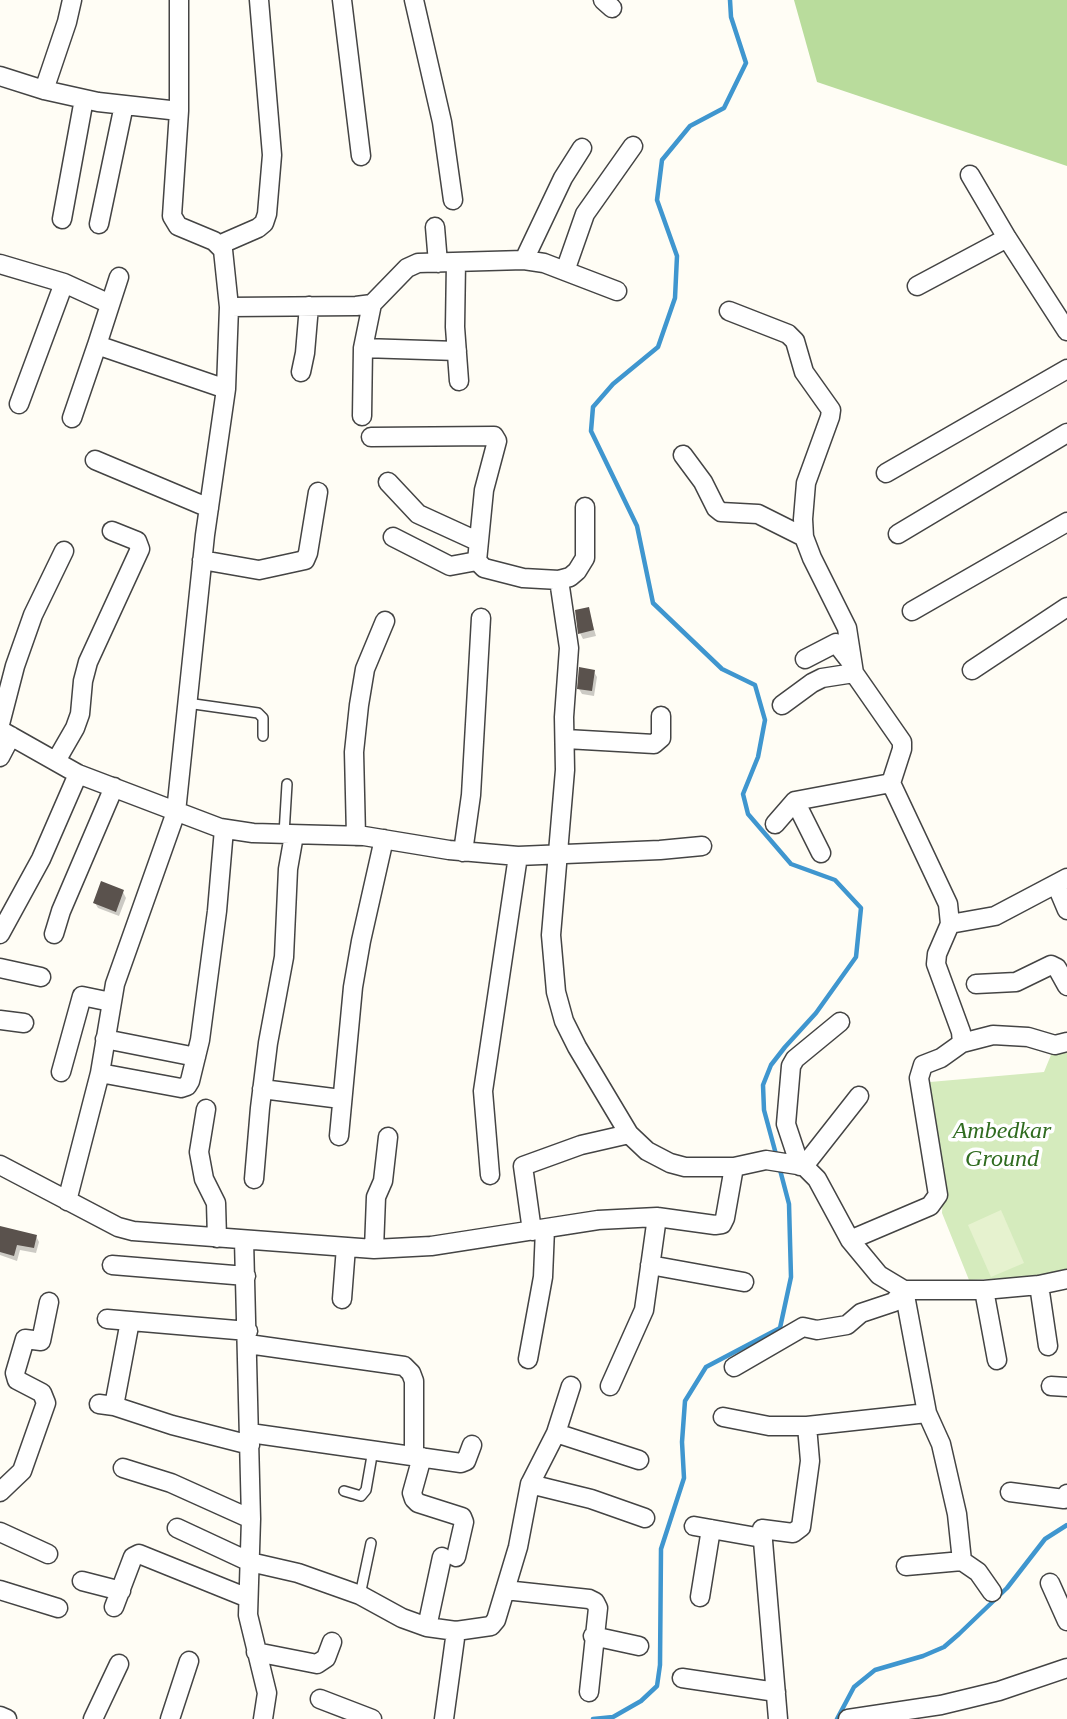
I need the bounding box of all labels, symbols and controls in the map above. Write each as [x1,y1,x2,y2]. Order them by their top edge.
park label: Ambedkar Ground [953,1118,1051,1174]

